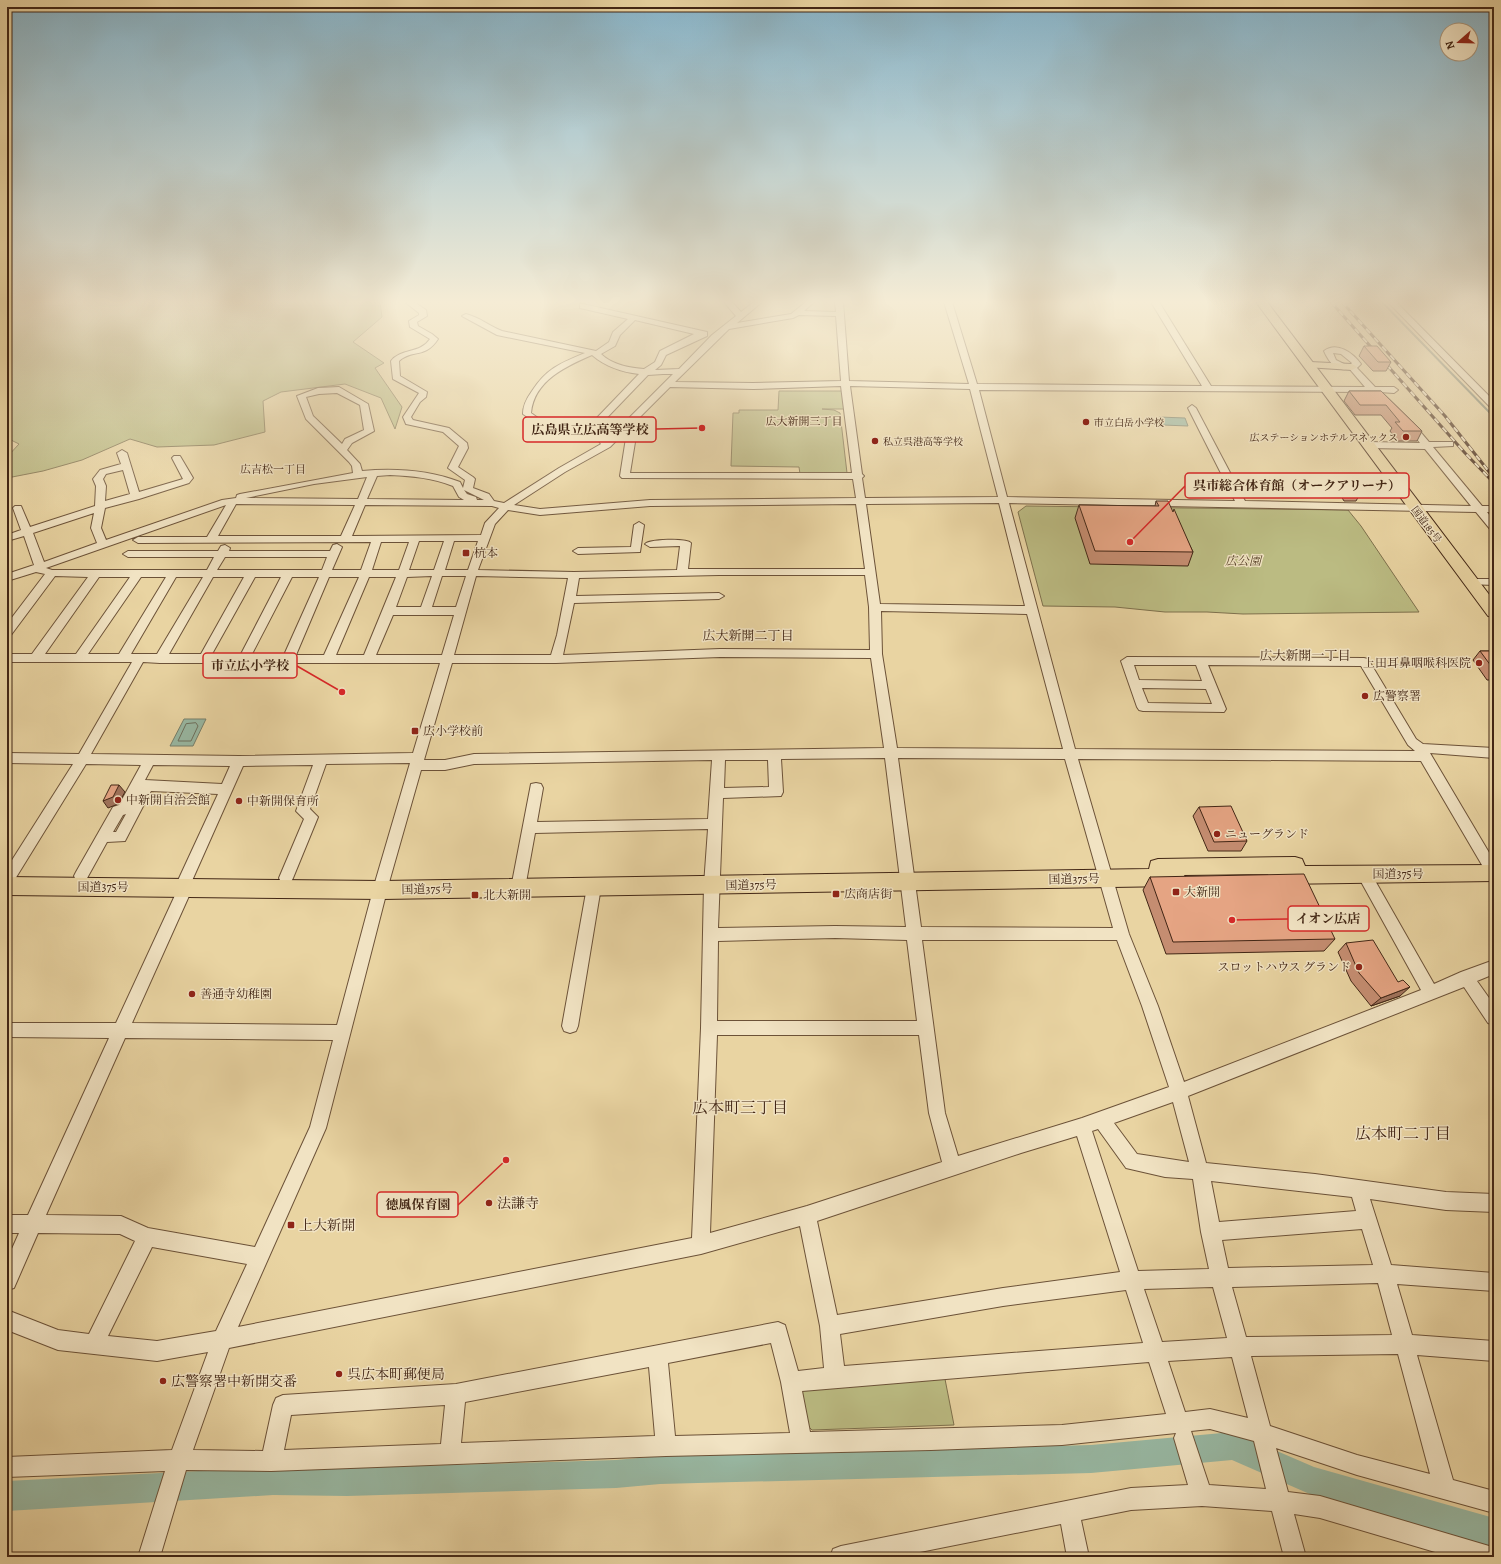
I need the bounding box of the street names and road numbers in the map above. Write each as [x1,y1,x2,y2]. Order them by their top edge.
street label: 国道185号 [1409,503,1445,545]
street label: 国道375号 [1372,866,1424,882]
street label: 国道375号 [1048,871,1100,887]
street label: 国道375号 [725,877,777,893]
street label: 国道375号 [77,879,129,895]
street label: 国道375号 [401,881,453,897]

